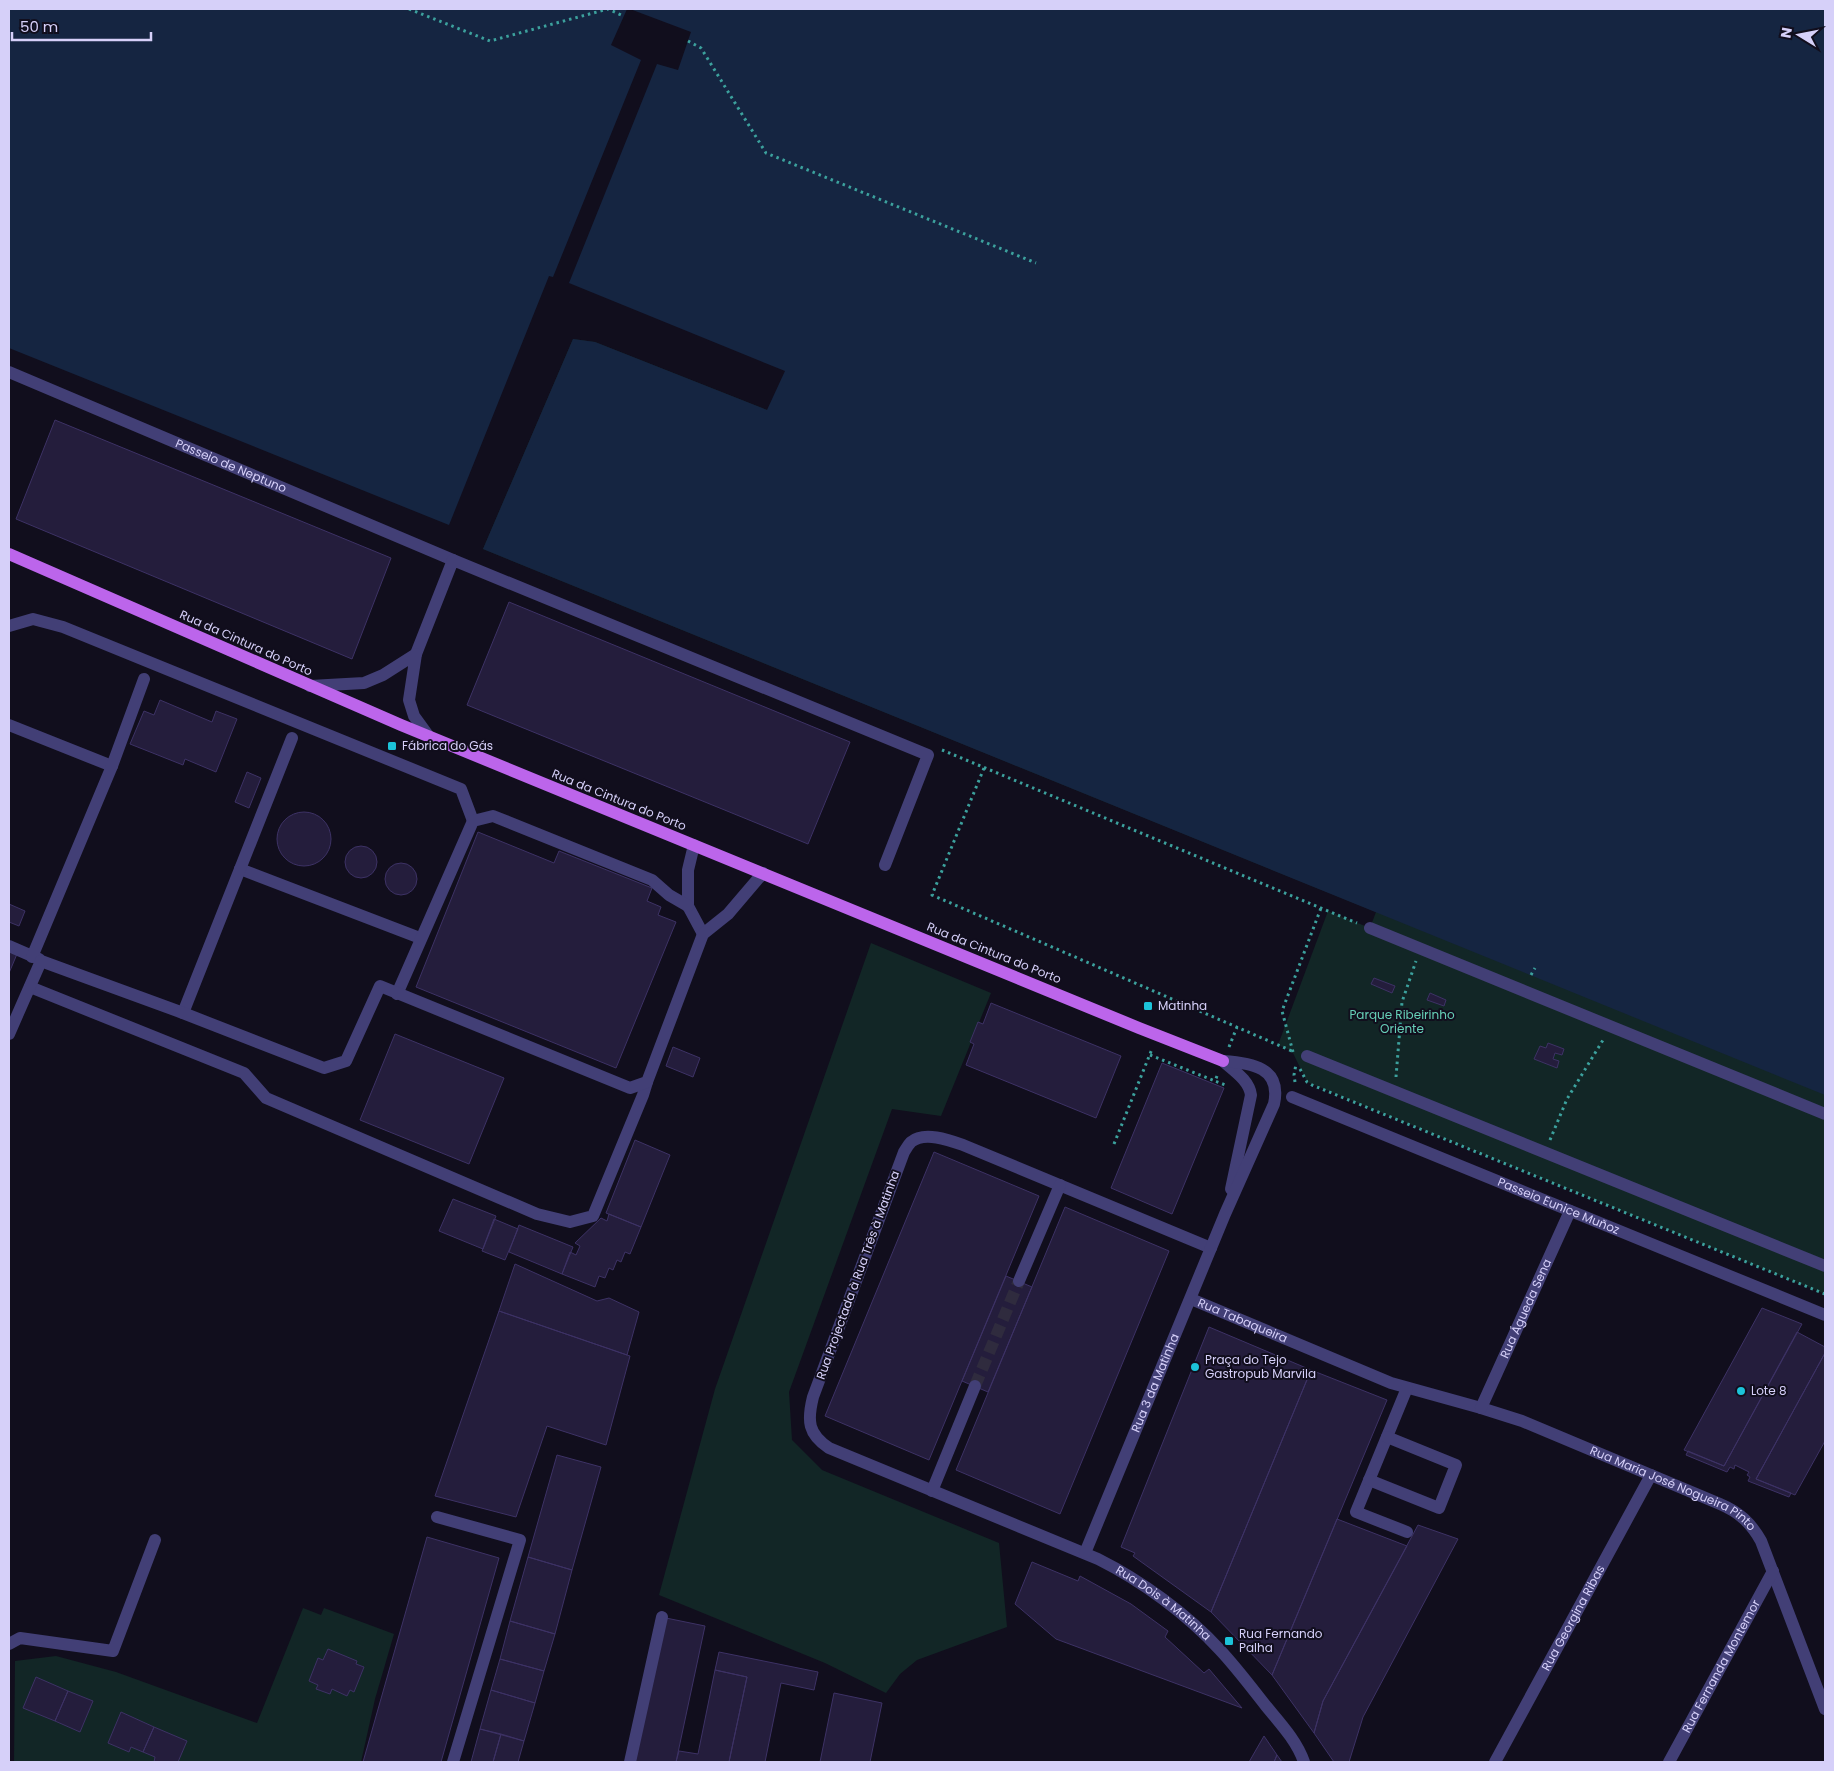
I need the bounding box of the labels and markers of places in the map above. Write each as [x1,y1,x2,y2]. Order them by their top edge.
place label: Fábrica do Gás [402,737,493,754]
marker: Fábrica do Gás [386,740,398,752]
place label: Matinha [1158,997,1207,1014]
marker: Matinha [1142,1000,1154,1012]
place label: Praça do Tejo Gastropub Marvila [1205,1351,1316,1382]
marker: Praça do Tejo Gastropub Marvila [1189,1361,1201,1373]
place label: Lote 8 [1751,1382,1786,1399]
marker: Lote 8 [1735,1385,1747,1397]
place label: Rua Fernando Palha [1239,1625,1323,1656]
marker: Rua Fernando Palha [1223,1635,1235,1647]

